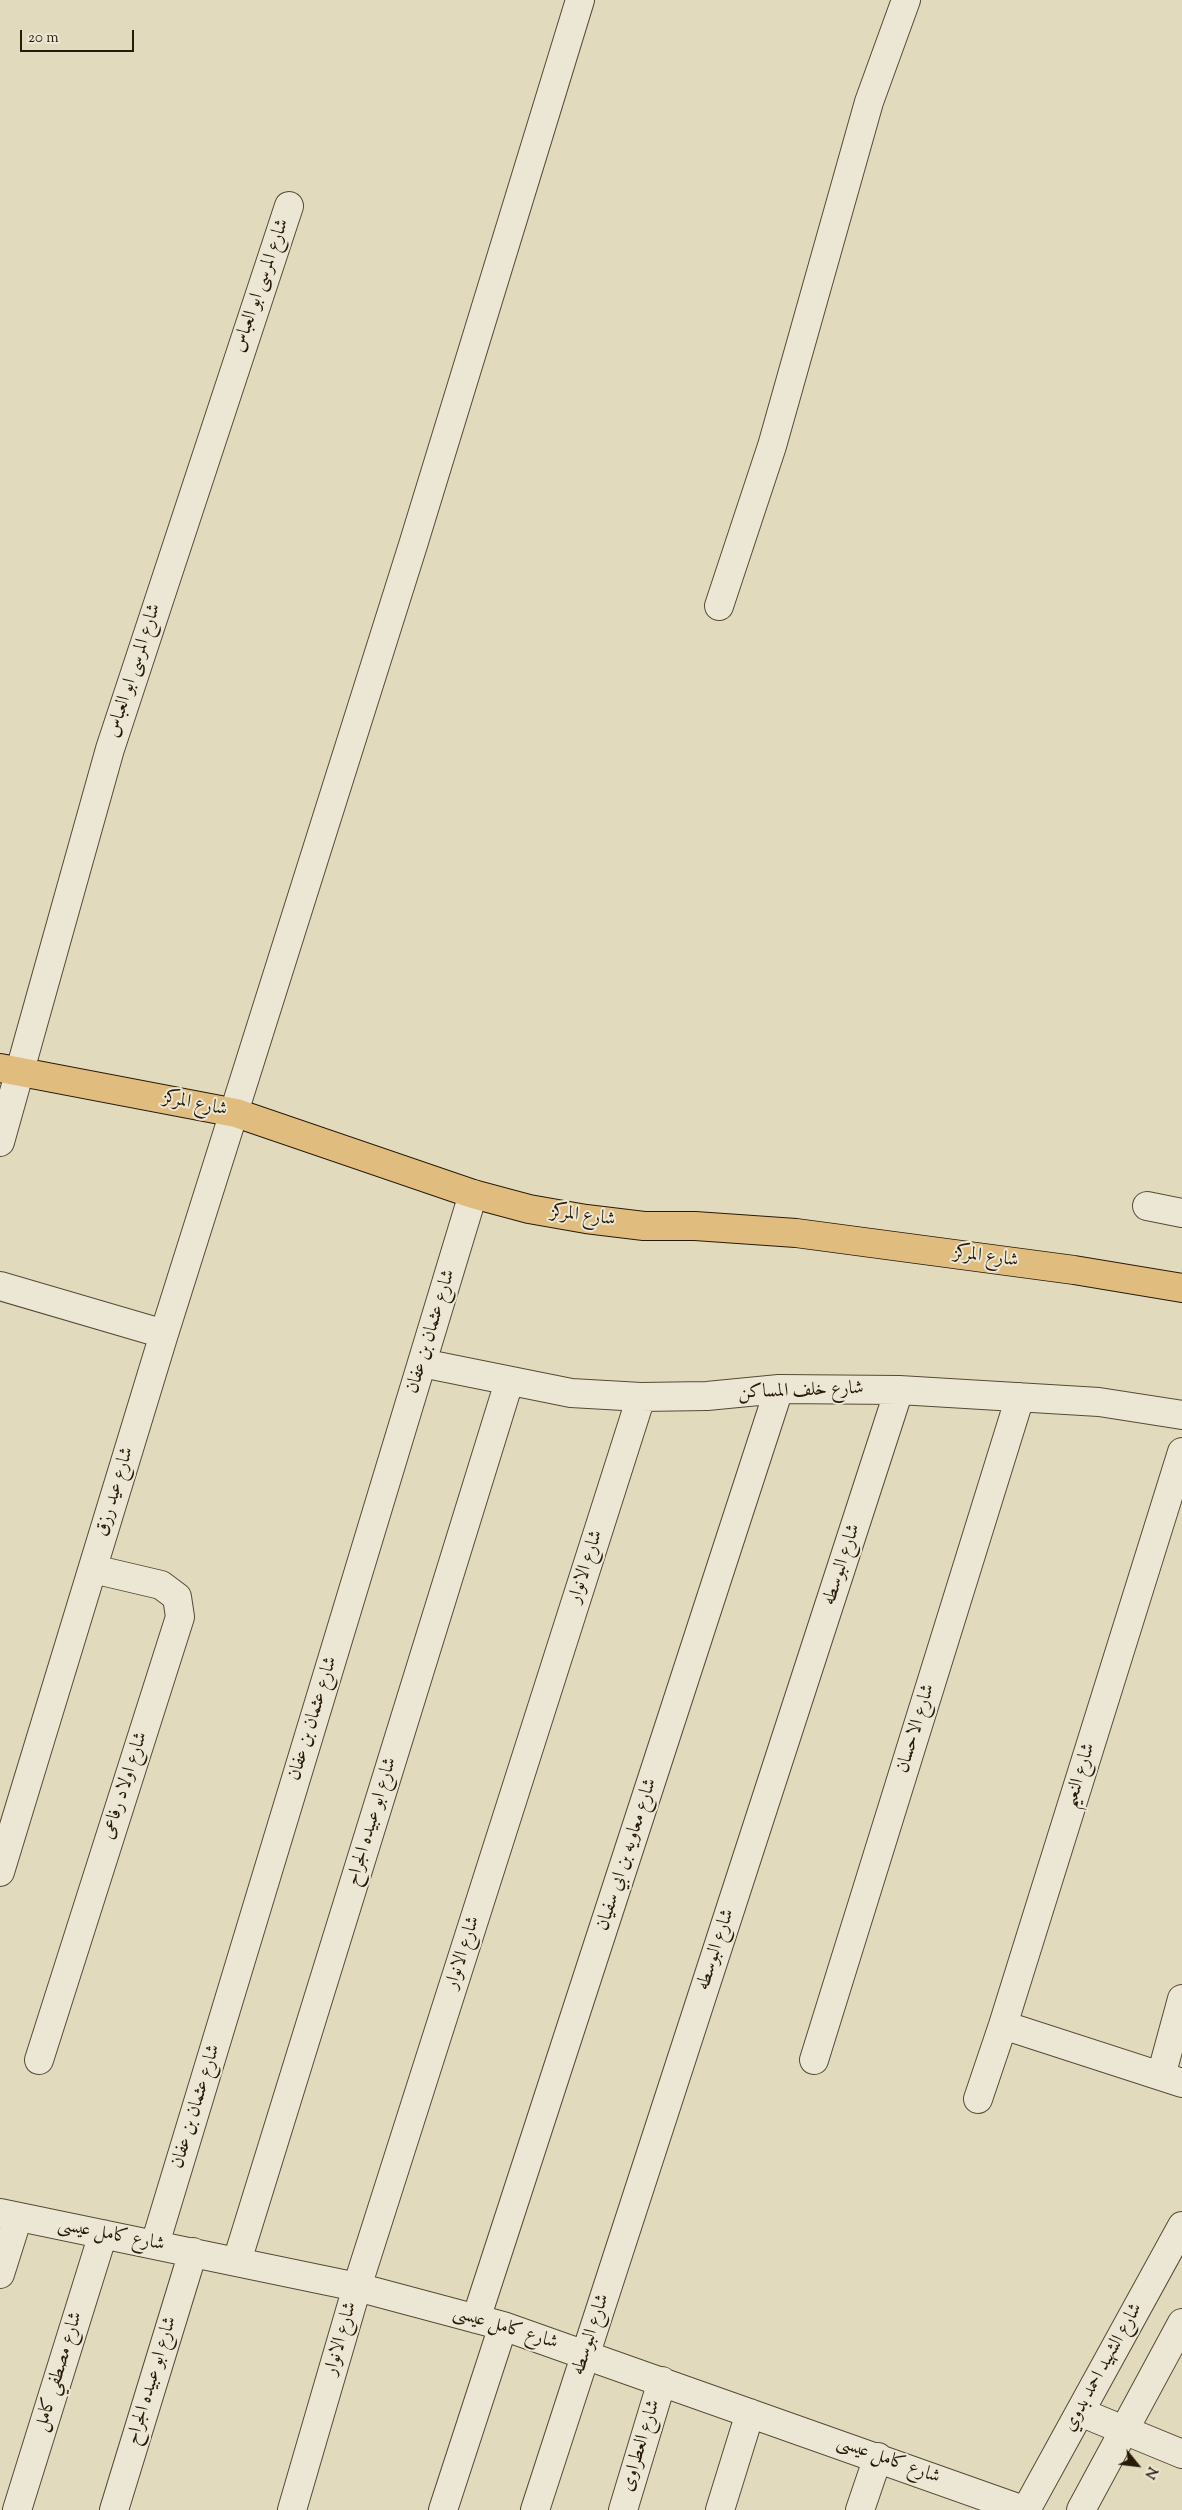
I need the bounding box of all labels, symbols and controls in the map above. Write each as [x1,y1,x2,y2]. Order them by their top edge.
scale bar [22,20,136,52]
text: 20 m [28,28,59,49]
street label: شارع المرسى ابو العباس [229,216,295,356]
street label: شارع المرسى ابو العباس [103,601,167,741]
street label: شارع المركز [161,1087,229,1123]
street label: شارع المركز [549,1201,617,1233]
street label: شارع المركز [952,1242,1020,1274]
street label: شارع عثمان بن عفان [402,1267,462,1397]
street label: شارع خلف المساكن [738,1378,864,1406]
street label: شارع عيد رزق [92,1445,140,1539]
street label: شارع البوسطه [819,1521,867,1609]
street label: شارع الانوار [565,1528,609,1606]
street label: شارع عثمان بن عفان [284,1654,344,1784]
street label: شارع الاحسان [893,1682,941,1776]
street label: شارع اولاد رفاعى [98,1729,154,1843]
street label: شارع النعيم [1060,1741,1102,1811]
street label: شارع ابو عبيده الجراح [343,1755,403,1889]
street label: شارع معاويه بن ابي سفيان [593,1776,663,1934]
street label: شارع البوسطه [693,1906,741,1994]
street label: شارع الانوار [442,1914,486,1992]
street label: شارع عثمان بن عفان [167,2042,227,2172]
street label: شارع كامل عيسى [56,2214,166,2258]
street label: شارع البوسطه [568,2291,616,2379]
street label: شارع الانوار [321,2300,363,2378]
street label: شارع الشهيد احمد بدوي [1059,2300,1149,2436]
street label: شارع كامل عيسى [450,2302,560,2356]
street label: شارع مصطفي كامل [31,2309,89,2435]
street label: شارع ابو عبيده الجراح [123,2314,183,2448]
street label: شارع العطراوى [617,2397,667,2495]
street label: شارع كامل عيسى [833,2432,943,2490]
north arrow [1112,2440,1162,2490]
text: N [1139,2463,1162,2482]

